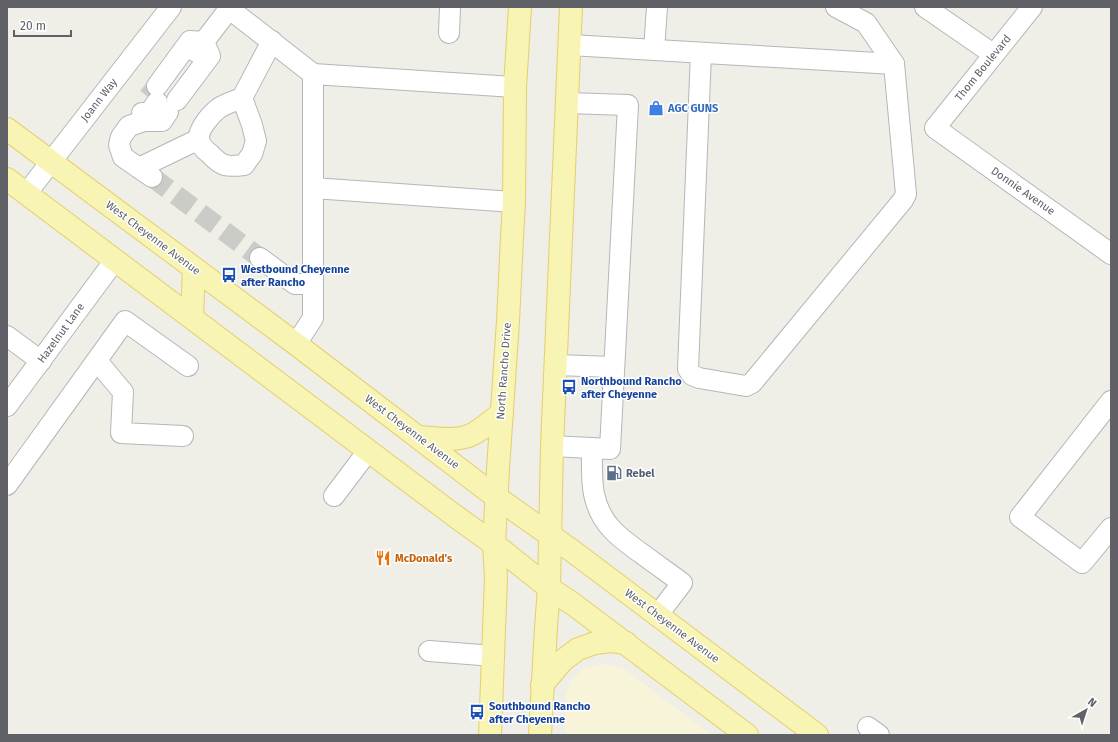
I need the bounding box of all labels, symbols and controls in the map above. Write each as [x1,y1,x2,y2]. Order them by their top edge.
scale bar [14,12,71,38]
text: 20 m [20,19,46,33]
street label: Thom Boulevard [952,32,1014,104]
street label: Joann Way [78,75,120,124]
shop icon: AGC GUNS [647,99,665,117]
place label: AGC GUNS [667,102,719,115]
street label: Donnie Avenue [989,164,1057,218]
street label: West Cheyenne Avenue [103,198,203,278]
place label: Westbound Cheyenne after Rancho [241,263,350,289]
bus stop icon: Westbound Cheyenne after Rancho [220,266,238,284]
street label: Hazelnut Lane [35,300,87,366]
street label: North Rancho Drive [494,322,514,420]
place label: Northbound Rancho after Cheyenne [581,375,682,401]
bus stop icon: Northbound Rancho after Cheyenne [560,378,578,396]
street label: West Cheyenne Avenue [362,392,462,472]
fuel station icon: Rebel [605,464,623,482]
place label: Rebel [626,467,655,480]
restaurant icon: McDonald's [374,549,392,567]
place label: McDonald's [395,552,453,565]
street label: West Cheyenne Avenue [622,586,722,666]
north arrow [1066,690,1106,730]
text: N [1085,695,1099,710]
place label: Southbound Rancho after Cheyenne [489,700,591,726]
bus stop icon: Southbound Rancho after Cheyenne [468,703,486,721]

